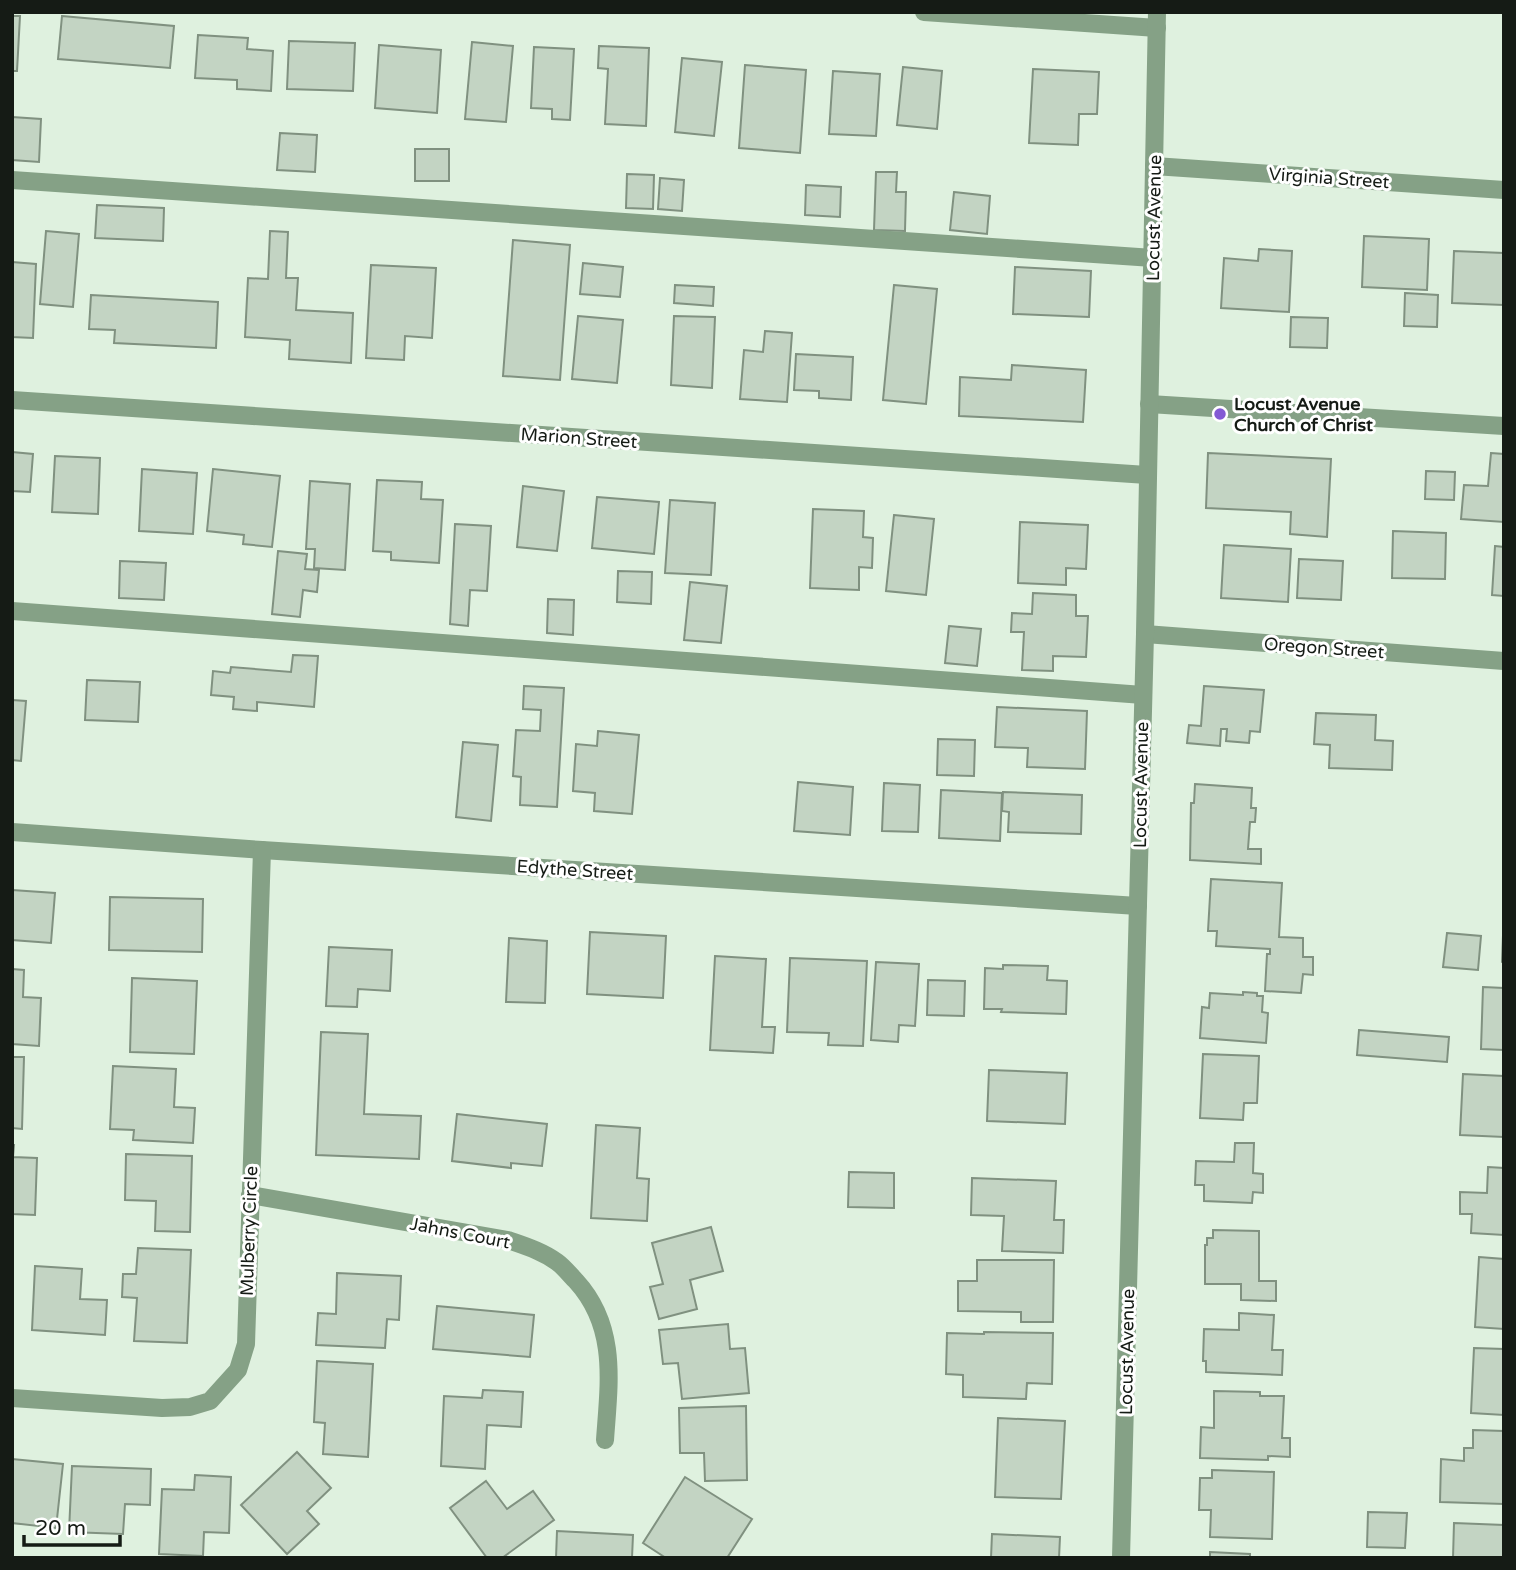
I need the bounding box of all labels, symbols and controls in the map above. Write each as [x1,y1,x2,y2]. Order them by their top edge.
street label: Locust Avenue [1142,155,1166,281]
street label: Virginia Street [1268,163,1390,193]
place label: Locust Avenue Church of Christ [1234,393,1373,436]
marker: Locust Avenue Church of Christ [1212,406,1228,422]
street label: Marion Street [520,423,638,453]
street label: Oregon Street [1263,633,1385,663]
street label: Locust Avenue [1129,722,1153,848]
street label: Edythe Street [516,855,634,885]
street label: Mulberry Circle [236,1166,262,1296]
street label: Jahns Court [408,1213,512,1254]
street label: Locust Avenue [1115,1289,1139,1415]
scale bar [24,1504,121,1548]
text: 20 m [35,1516,86,1541]

